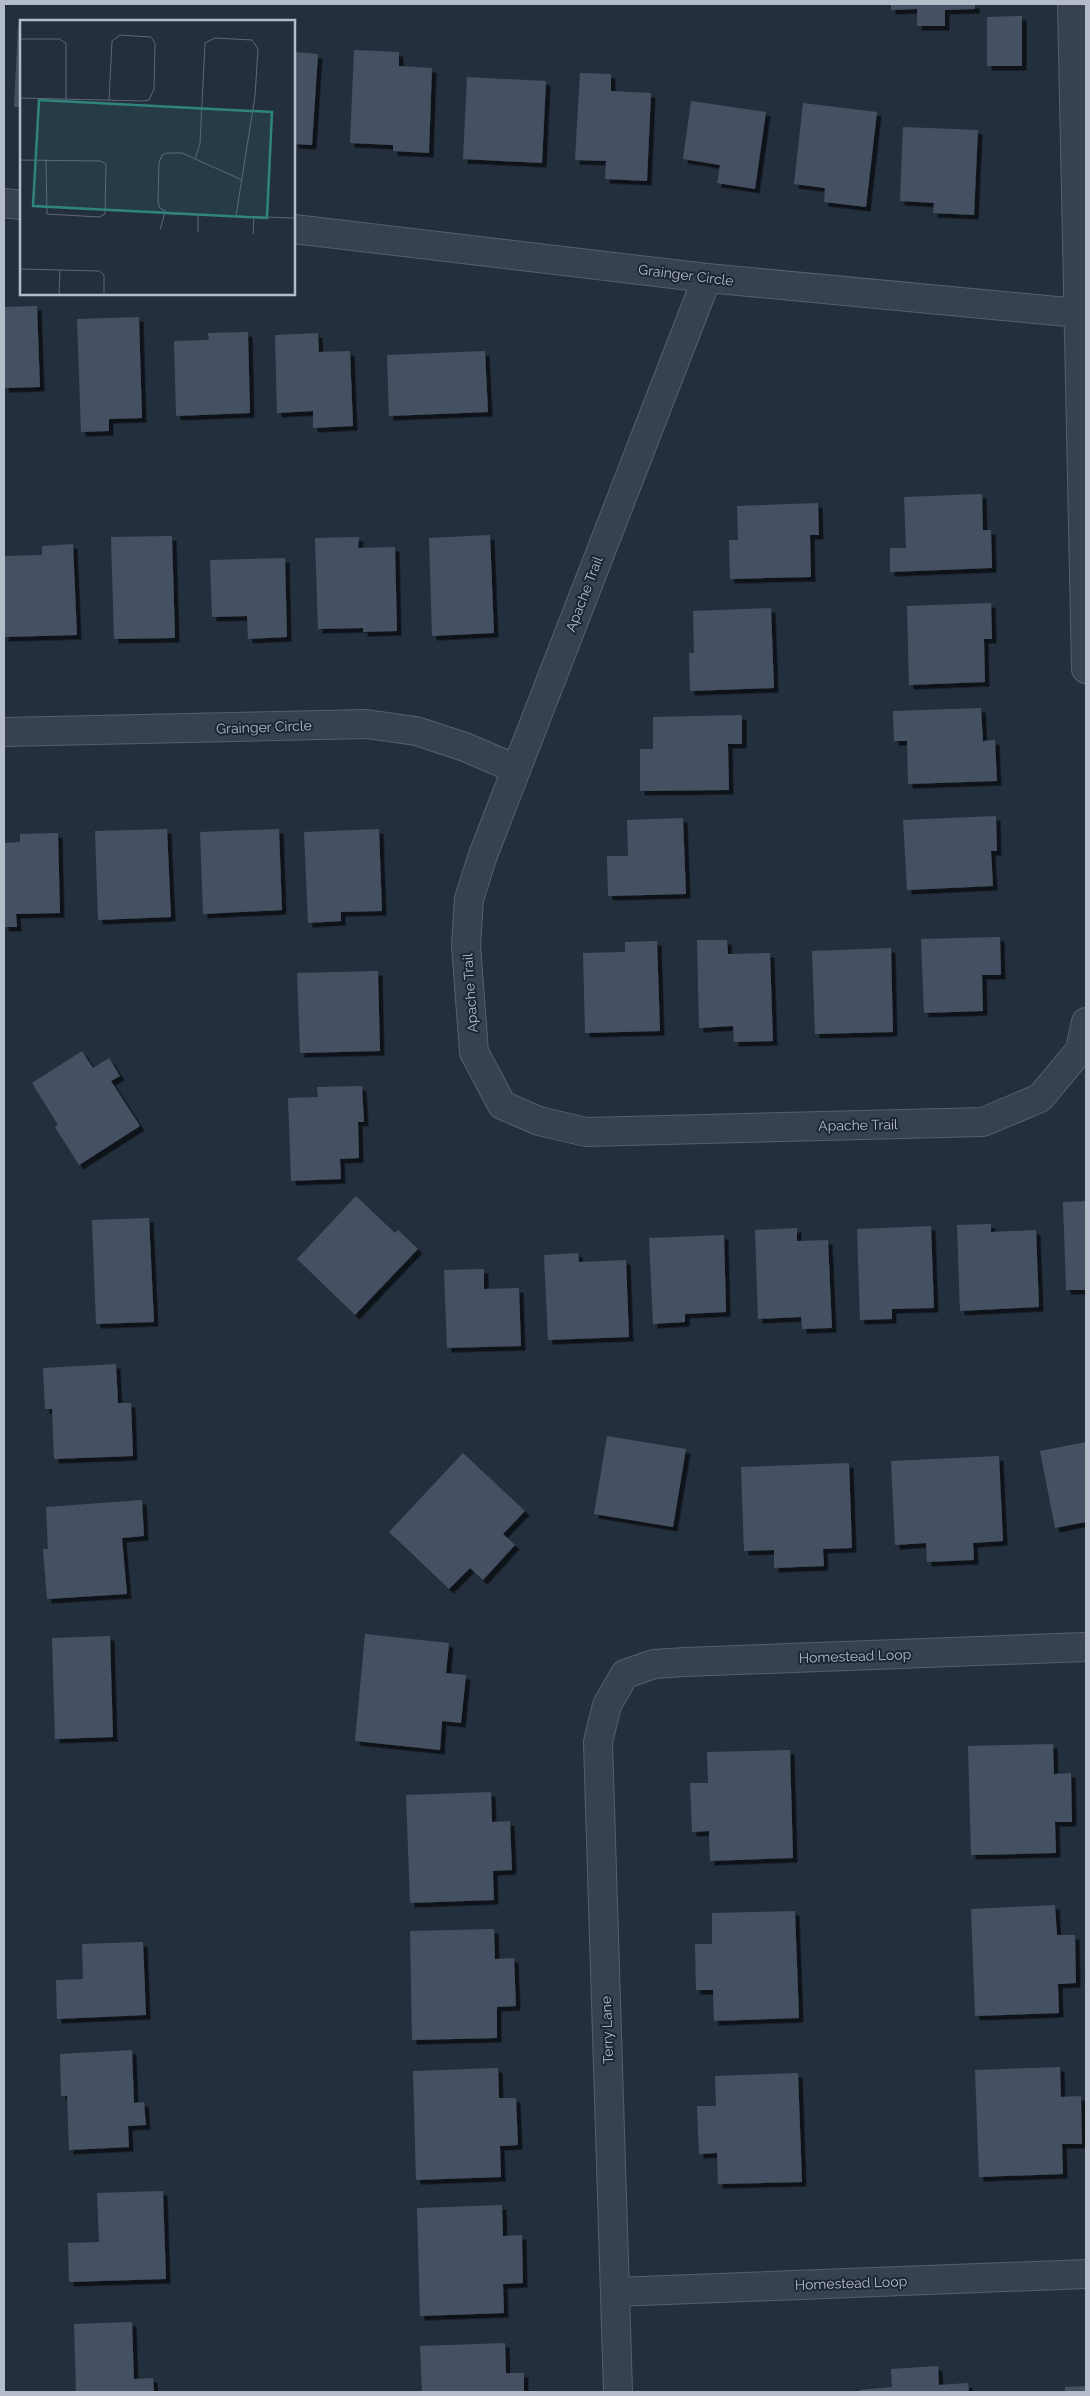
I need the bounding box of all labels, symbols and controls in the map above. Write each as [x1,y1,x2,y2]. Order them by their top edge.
inset map [20,20,295,295]
street label: Grainger Circle [637,261,735,289]
street label: Apache Trail [562,554,606,634]
street label: Grainger Circle [216,717,312,737]
street label: Apache Trail [459,953,481,1033]
street label: Apache Trail [818,1116,898,1134]
street label: Homestead Loop [799,1646,912,1666]
street label: Terry Lane [598,1996,616,2064]
street label: Homestead Loop [795,2273,908,2293]

